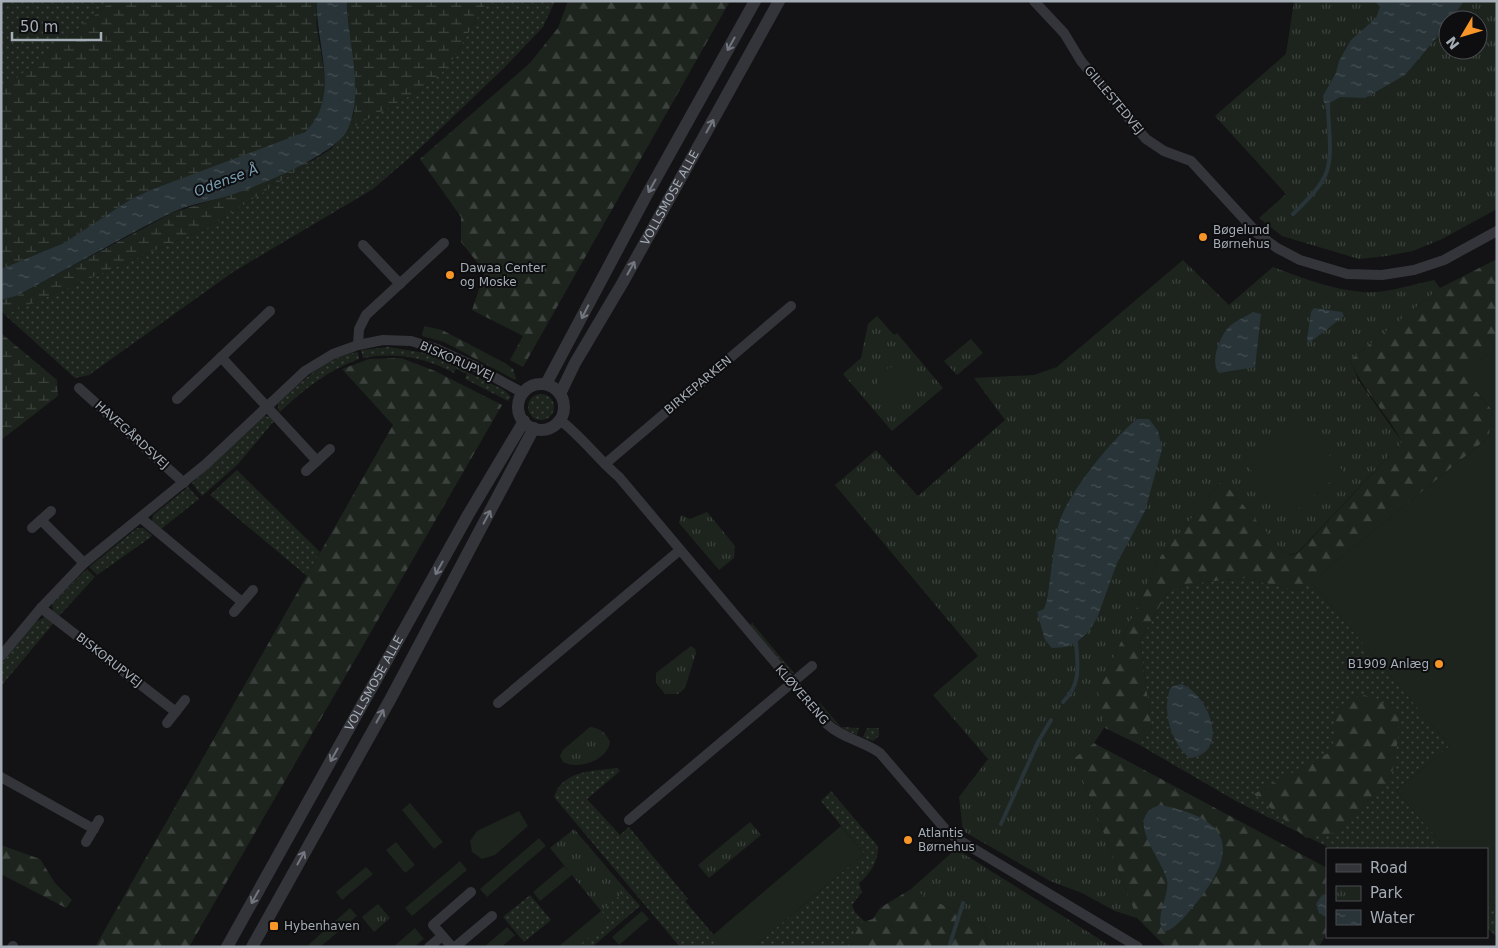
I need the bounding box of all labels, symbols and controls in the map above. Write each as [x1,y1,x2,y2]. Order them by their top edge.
scale bar [12,10,101,42]
north arrow [1438,10,1488,60]
text: 50 m [20,18,58,36]
text: N [1443,33,1463,53]
one-way arrow [726,36,736,51]
street label: GILLESTEDVEJ [1081,63,1147,137]
one-way arrow [705,118,715,133]
street label: VOLLSMOSE ALLE [638,148,702,248]
water label: Odense Å [192,160,260,200]
one-way arrow [647,178,657,193]
place label: Bøgelund Børnehus [1213,223,1270,251]
marker: Bøgelund Børnehus [1197,231,1209,243]
one-way arrow [626,260,636,275]
place label: Dawaa Center og Moske [460,261,545,289]
marker: Dawaa Center og Moske [444,269,456,281]
one-way arrow [580,304,589,319]
street label: BISKORUPVEJ [418,338,496,384]
street label: BIRKEPARKEN [662,353,734,417]
street label: HAVEGÅRDSVEJ [92,398,172,472]
one-way arrow [483,510,492,525]
one-way arrow [434,560,444,575]
street label: BISKORUPVEJ [73,630,145,690]
street label: VOLLSMOSE ALLE [342,633,406,733]
place label: B1909 Anlæg [1348,657,1429,671]
marker: B1909 Anlæg [1433,658,1445,670]
street label: KLØVERENG [772,662,832,728]
one-way arrow [376,709,386,724]
one-way arrow [329,748,339,763]
place label: Atlantis Børnehus [918,826,975,854]
marker: Atlantis Børnehus [902,834,914,846]
legend [1326,848,1488,938]
one-way arrow [297,852,307,866]
text: Road [1370,859,1408,877]
text: Park [1370,884,1403,902]
one-way arrow [249,889,259,904]
text: Water [1370,909,1415,927]
place label: Hybenhaven [284,919,360,933]
marker: Hybenhaven [268,920,280,932]

